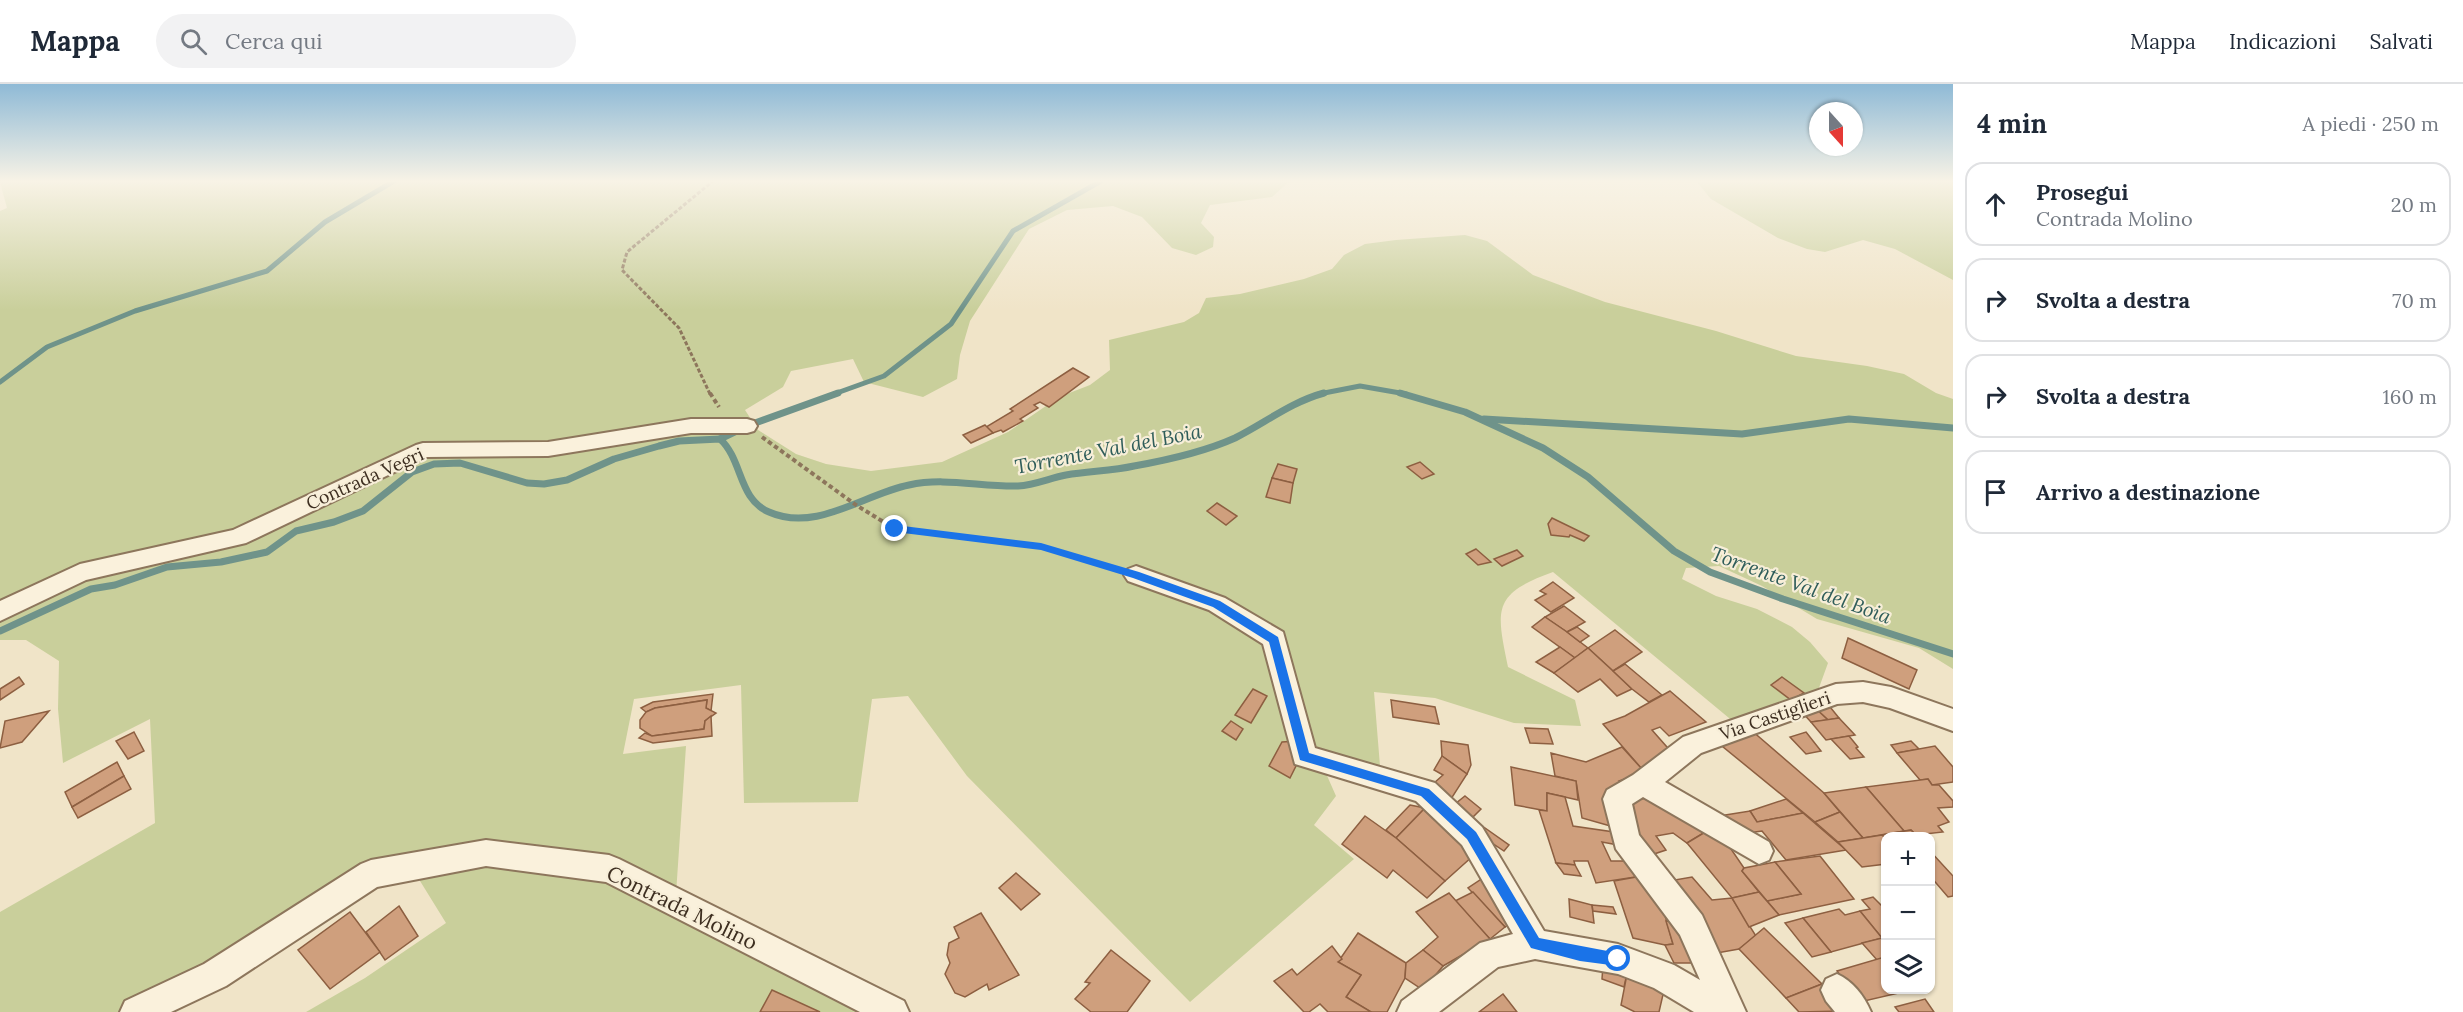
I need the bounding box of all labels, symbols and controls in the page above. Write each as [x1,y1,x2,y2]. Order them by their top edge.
search box [156,14,576,68]
text: Mappa [30,23,120,59]
icon: search [177,25,210,58]
text: Cerca qui [225,27,322,55]
text: Mappa [2130,28,2196,55]
text: Indicazioni [2229,28,2337,55]
text: Salvati [2370,28,2433,55]
north arrow [1809,102,1863,156]
text: 4 min [1977,107,2047,140]
text: A piedi · 250 m [2303,111,2439,136]
text: Prosegui [2036,178,2128,206]
icon: ahead [1979,188,2012,221]
text: 20 m [2391,192,2437,217]
text: Contrada Molino [2036,206,2193,231]
icon: right [1979,284,2012,317]
text: Svolta a destra [2036,286,2190,314]
text: 70 m [2392,288,2437,313]
icon: right [1979,380,2012,413]
text: Svolta a destra [2036,382,2190,410]
text: 160 m [2383,384,2437,409]
water label: Torrente Val del Boia [1012,418,1203,479]
street label: Contrada Vegri [302,442,427,515]
icon: arrive [1979,476,2012,509]
text: Arrivo a destinazione [2036,478,2260,506]
route end [881,515,907,541]
water label: Torrente Val del Boia [1708,540,1895,629]
street label: Via Castiglieri [1715,686,1833,746]
map controls [1881,832,1935,994]
button: + [1881,832,1935,886]
street label: Contrada Molino [602,859,762,956]
button: − [1881,886,1935,940]
button: layers [1881,940,1935,994]
route start [1604,945,1630,971]

